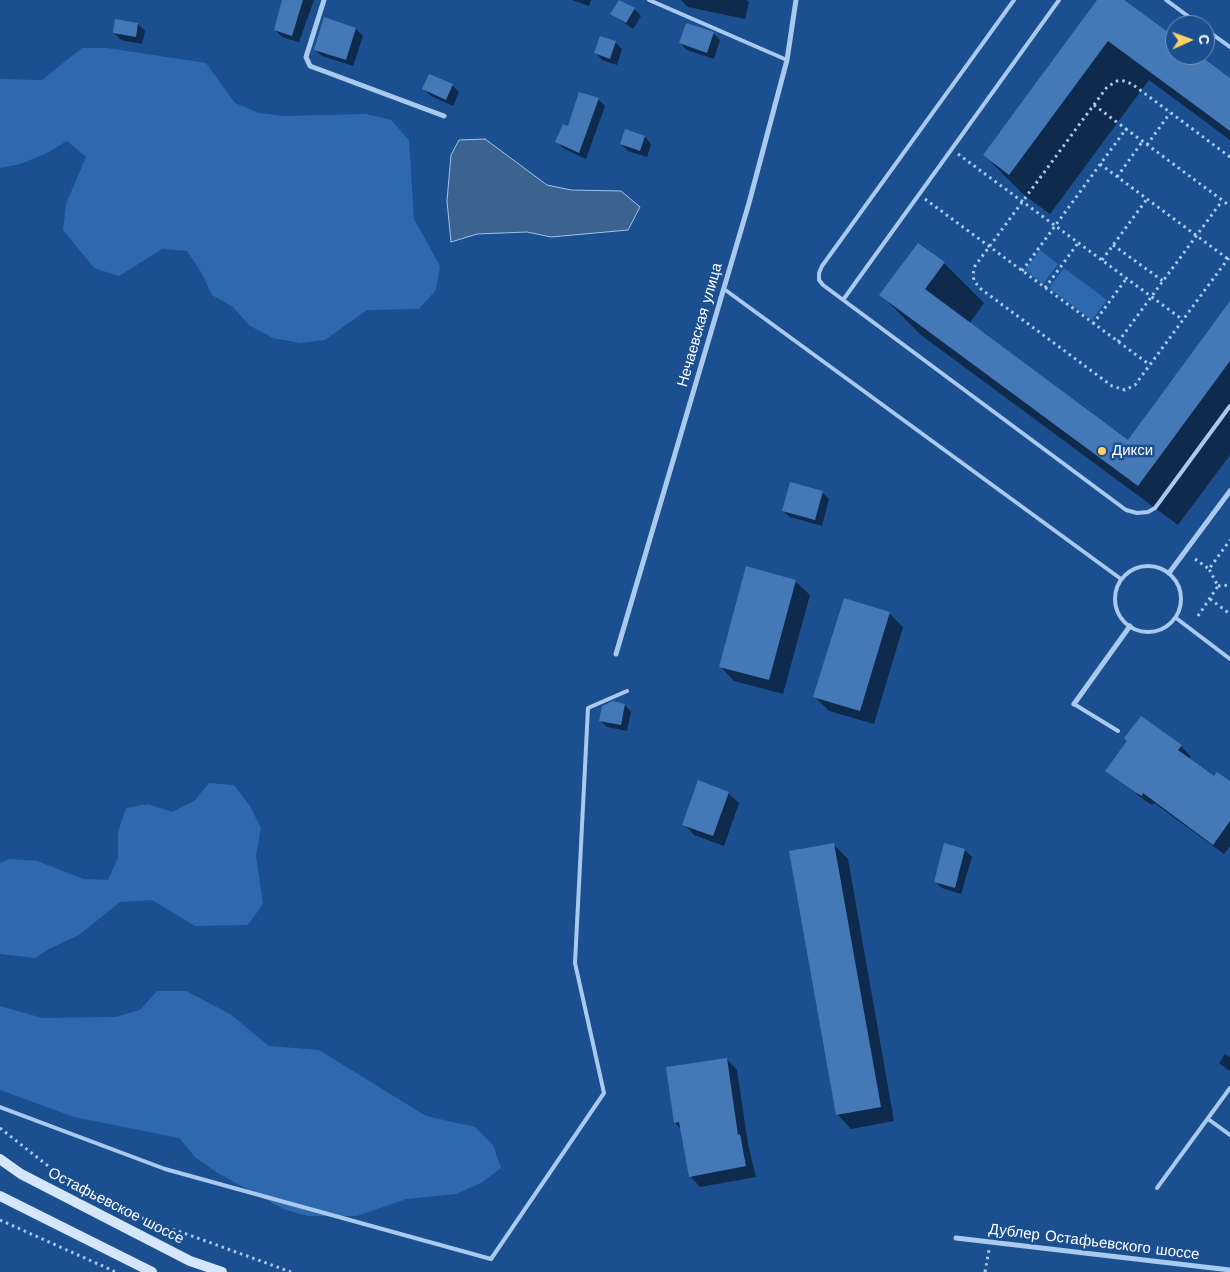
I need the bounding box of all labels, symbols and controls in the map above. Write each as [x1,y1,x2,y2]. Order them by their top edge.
north arrow [1165,15,1215,65]
text: С [1196,34,1212,45]
street label: Нечаевская улица [674,261,726,389]
place label: Дикси [1112,442,1153,460]
marker: Дикси [1096,445,1108,457]
street label: Остафьевское шоссе [45,1164,187,1248]
street label: Дублер Остафьевского шоссе [988,1220,1200,1264]

